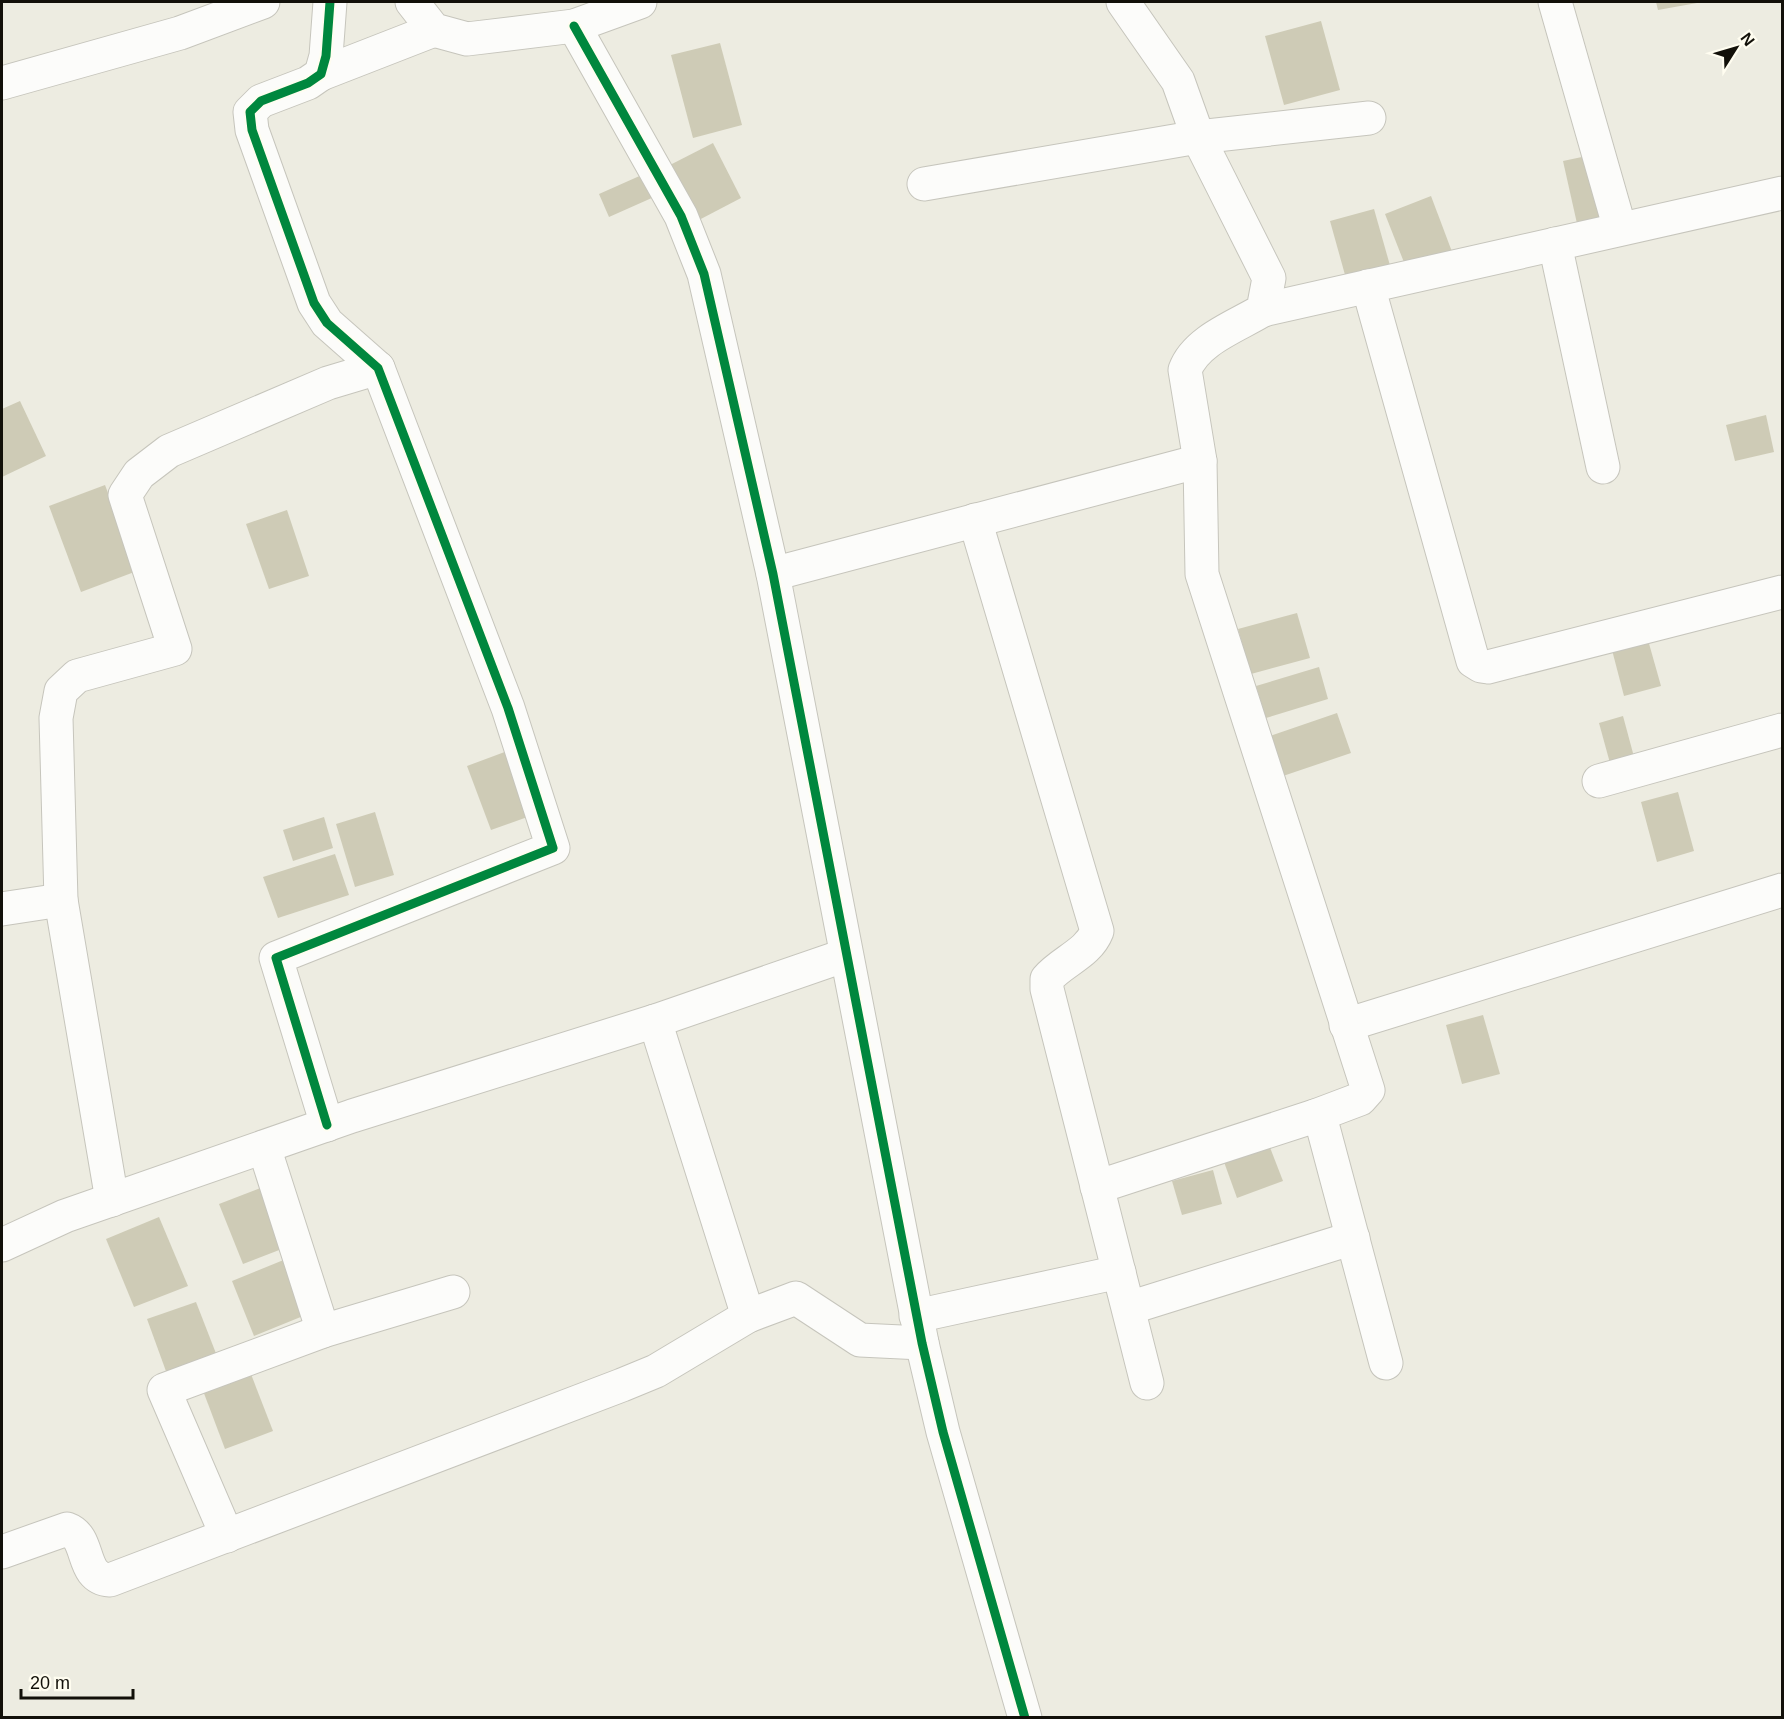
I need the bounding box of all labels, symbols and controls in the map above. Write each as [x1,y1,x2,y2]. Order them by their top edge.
north arrow [1706,18,1766,78]
text: N [1737,30,1758,49]
scale bar [21,1662,134,1700]
text: 20 m [30,1673,70,1693]

